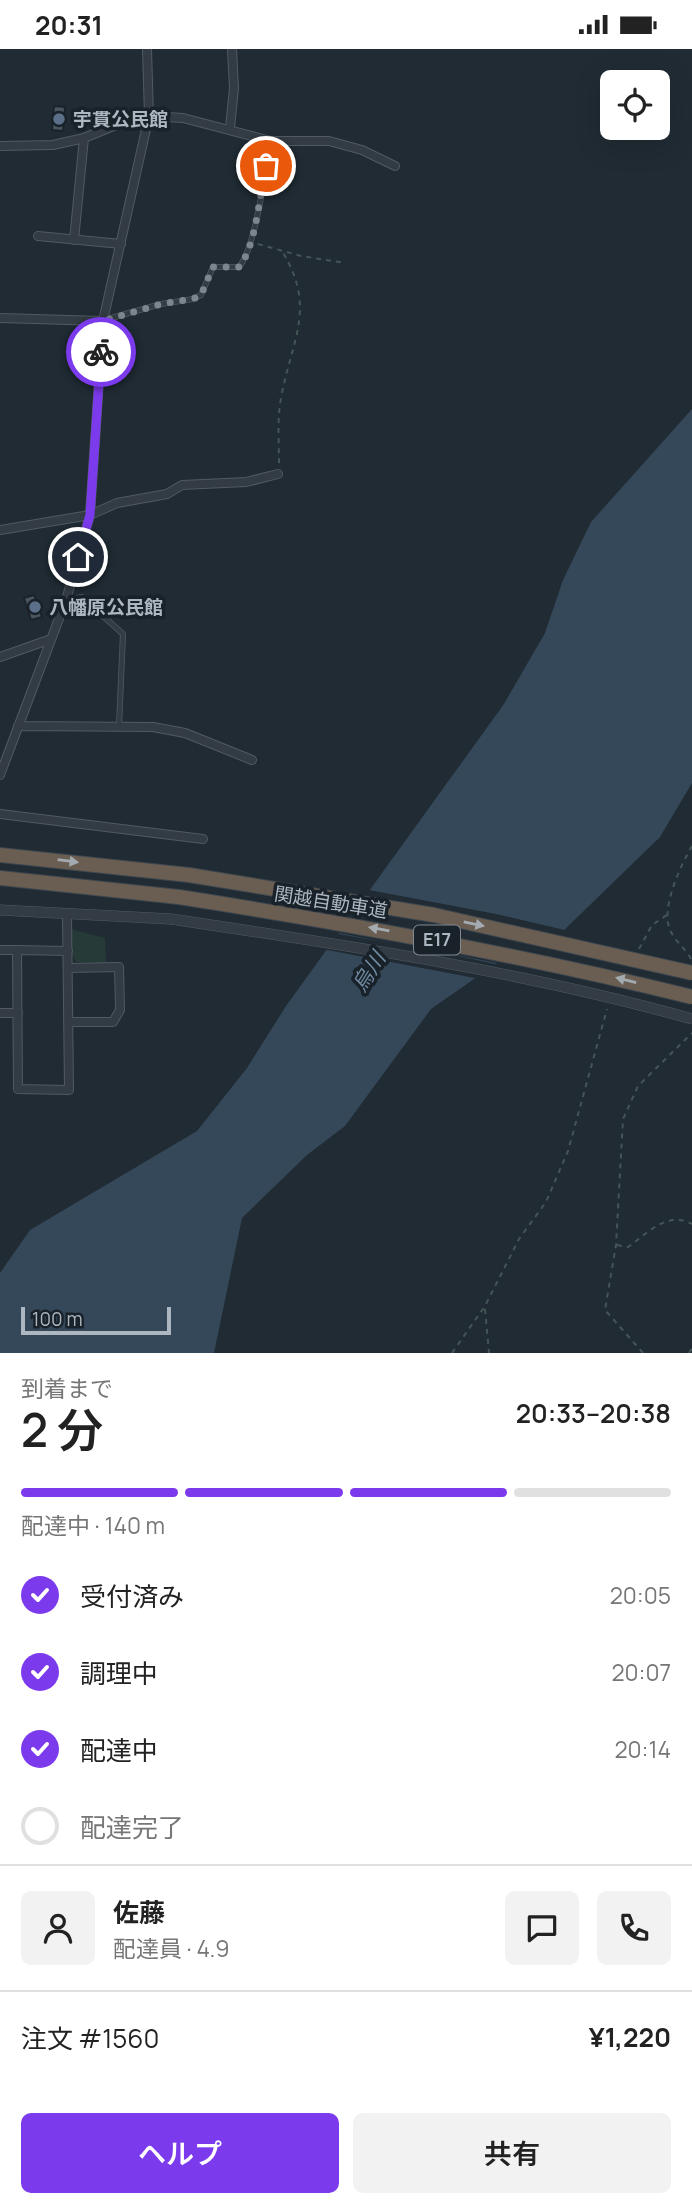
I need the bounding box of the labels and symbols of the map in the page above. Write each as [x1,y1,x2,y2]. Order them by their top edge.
place label: 宇貫公民館 [73,106,168,132]
marker: 宇貫公民館 [51,111,67,127]
pin [236,136,296,196]
courier [66,317,136,387]
pin [48,527,108,587]
place label: 八幡原公民館 [49,594,163,620]
marker: 八幡原公民館 [27,599,43,615]
one-way arrow [57,855,79,866]
street label: 関越自動車道 [273,880,389,924]
one-way arrow [463,918,485,929]
one-way arrow [368,923,390,934]
road number: E17 [414,925,460,955]
water label: 烏川 [345,945,392,997]
one-way arrow [615,974,637,985]
scale bar [21,1304,172,1336]

